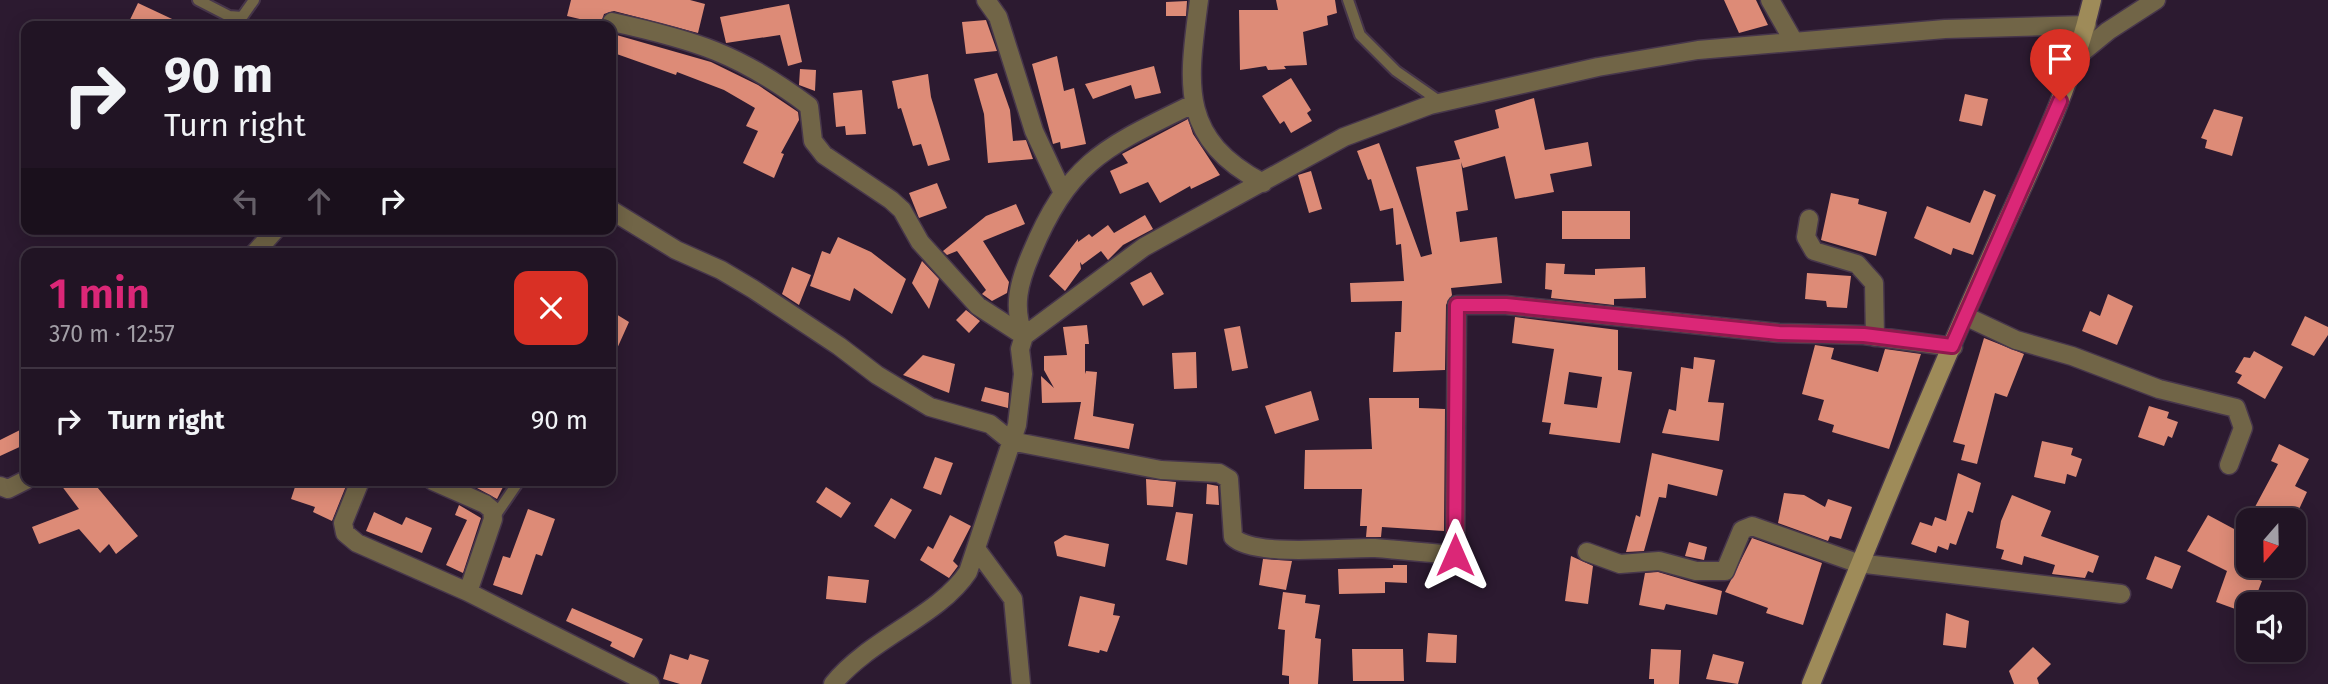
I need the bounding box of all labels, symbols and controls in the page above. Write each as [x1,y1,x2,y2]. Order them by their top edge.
pin [2030,29,2090,101]
icon: arrive [2041,40,2079,78]
text: 90 m [164,46,273,105]
icon: right [49,49,140,140]
text: Turn right [164,106,306,144]
icon: left [227,182,265,220]
icon: ahead [300,182,338,220]
icon: right [373,182,411,220]
text: 1 min [49,269,150,319]
button: close [514,271,588,345]
text: 370 m · 12:57 [49,320,175,348]
icon: right [49,402,87,440]
text: Turn right [108,405,225,436]
text: 90 m [531,405,588,436]
north arrow [2236,508,2306,578]
map controls [2236,508,2306,662]
position arrow [1418,518,1492,592]
button: sound [2236,592,2306,662]

